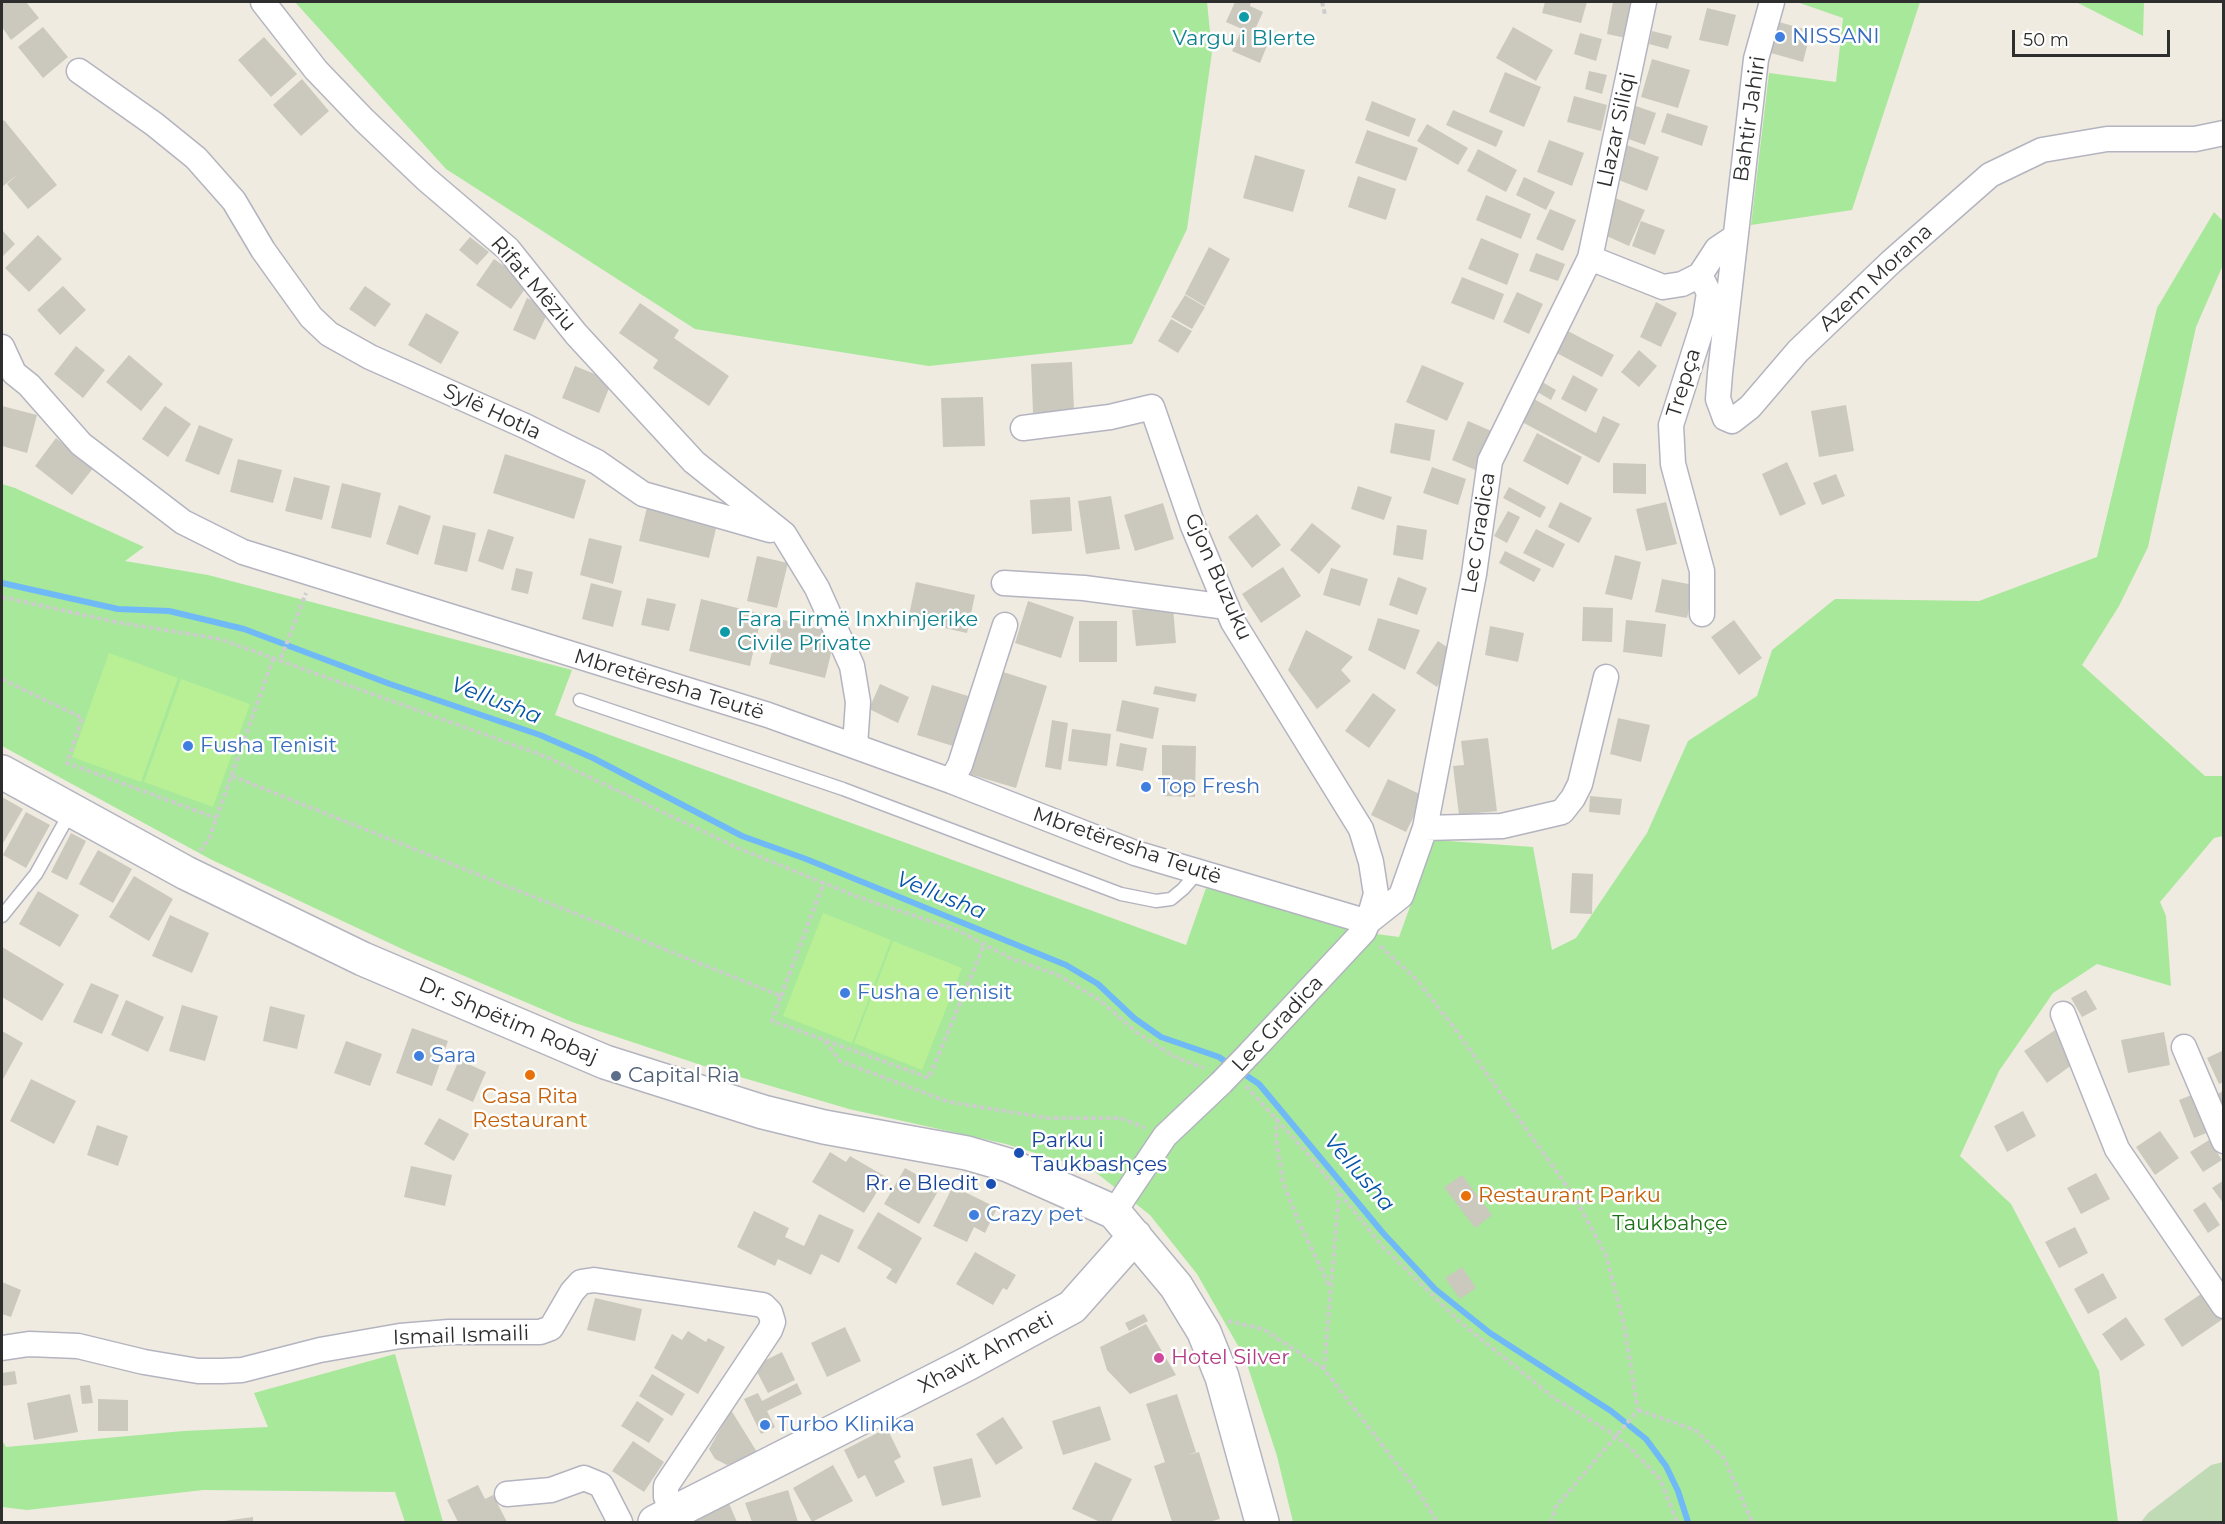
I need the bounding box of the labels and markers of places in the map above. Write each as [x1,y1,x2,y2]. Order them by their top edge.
marker: Vargu i Blerte [1237,10,1251,24]
place label: NISSANI [1792,24,1880,50]
place label: Vargu i Blerte [1173,26,1315,52]
marker: NISSANI [1773,30,1787,44]
place label: Fara Firmë Inxhinjerike Civile Private [737,607,978,657]
marker: Fara Firmë Inxhinjerike Civile Private [718,625,732,639]
place label: Fusha Tenisit [200,733,337,759]
marker: Fusha Tenisit [181,739,195,753]
place label: Top Fresh [1158,774,1260,800]
marker: Top Fresh [1139,780,1153,794]
place label: Fusha e Tenisit [857,980,1012,1006]
marker: Fusha e Tenisit [838,986,852,1000]
place label: Sara [431,1043,476,1069]
marker: Sara [412,1049,426,1063]
place label: Capital Ria [628,1063,740,1089]
marker: Casa Rita Restaurant [523,1068,537,1082]
marker: Capital Ria [609,1069,623,1083]
place label: Casa Rita Restaurant [472,1084,588,1134]
place label: Parku i Taukbashçes [1031,1128,1167,1178]
marker: Parku i Taukbashçes [1012,1146,1026,1160]
place label: Rr. e Bledit [865,1171,979,1197]
marker: Rr. e Bledit [984,1177,998,1191]
place label: Restaurant Parku [1478,1183,1661,1209]
marker: Restaurant Parku [1459,1189,1473,1203]
place label: Crazy pet [986,1202,1084,1228]
marker: Crazy pet [967,1208,981,1222]
place label: Hotel Silver [1171,1345,1290,1371]
marker: Hotel Silver [1152,1351,1166,1365]
place label: Turbo Klinika [777,1412,915,1438]
marker: Turbo Klinika [758,1418,772,1432]

